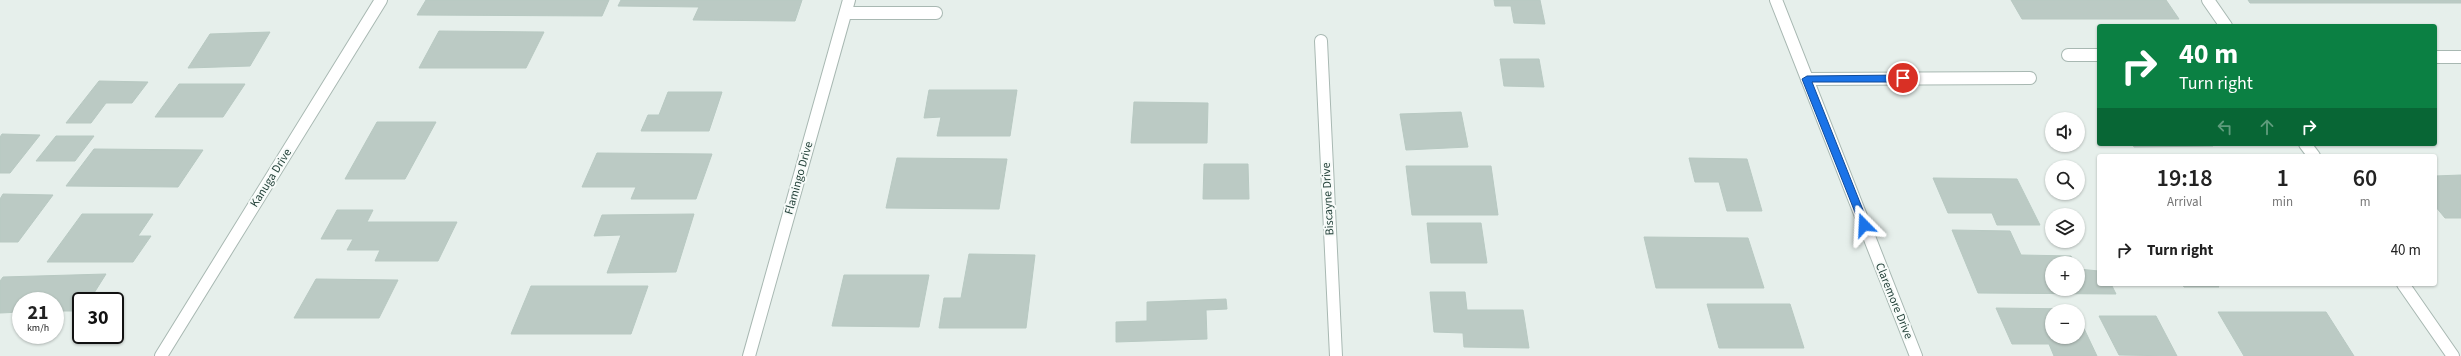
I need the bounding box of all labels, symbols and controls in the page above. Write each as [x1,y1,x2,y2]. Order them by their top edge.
text: 40 m [2179,34,2238,74]
icon: right [2113,40,2165,92]
pin [1886,61,1920,95]
icon: arrive [1892,67,1914,89]
text: Turn right [2179,71,2253,96]
map controls [2045,112,2085,344]
button: sound [2045,112,2085,152]
icon: left [2214,116,2236,138]
icon: ahead [2256,116,2278,138]
icon: right [2298,116,2320,138]
street label: Flamingo Drive [780,139,818,217]
street label: Kanuga Drive [246,145,296,211]
button: search [2045,160,2085,200]
text: 19:18 [2157,161,2212,196]
text: 1 [2276,161,2289,196]
text: 60 [2353,161,2377,196]
street label: Biscayne Drive [1318,162,1338,236]
text: Arrival [2167,193,2202,211]
text: min [2272,193,2293,211]
text: m [2360,193,2370,211]
position arrow [1843,204,1885,246]
button: layers [2045,208,2085,248]
icon: right [2113,239,2135,261]
text: Turn right [2147,240,2213,261]
text: 40 m [2391,240,2421,261]
button: + [2045,256,2085,296]
street label: Claremore Drive [1871,260,1917,342]
speed limit sign: 30 [72,292,124,344]
text: 21 [27,299,49,327]
button: − [2045,304,2085,344]
text: km/h [27,321,49,335]

